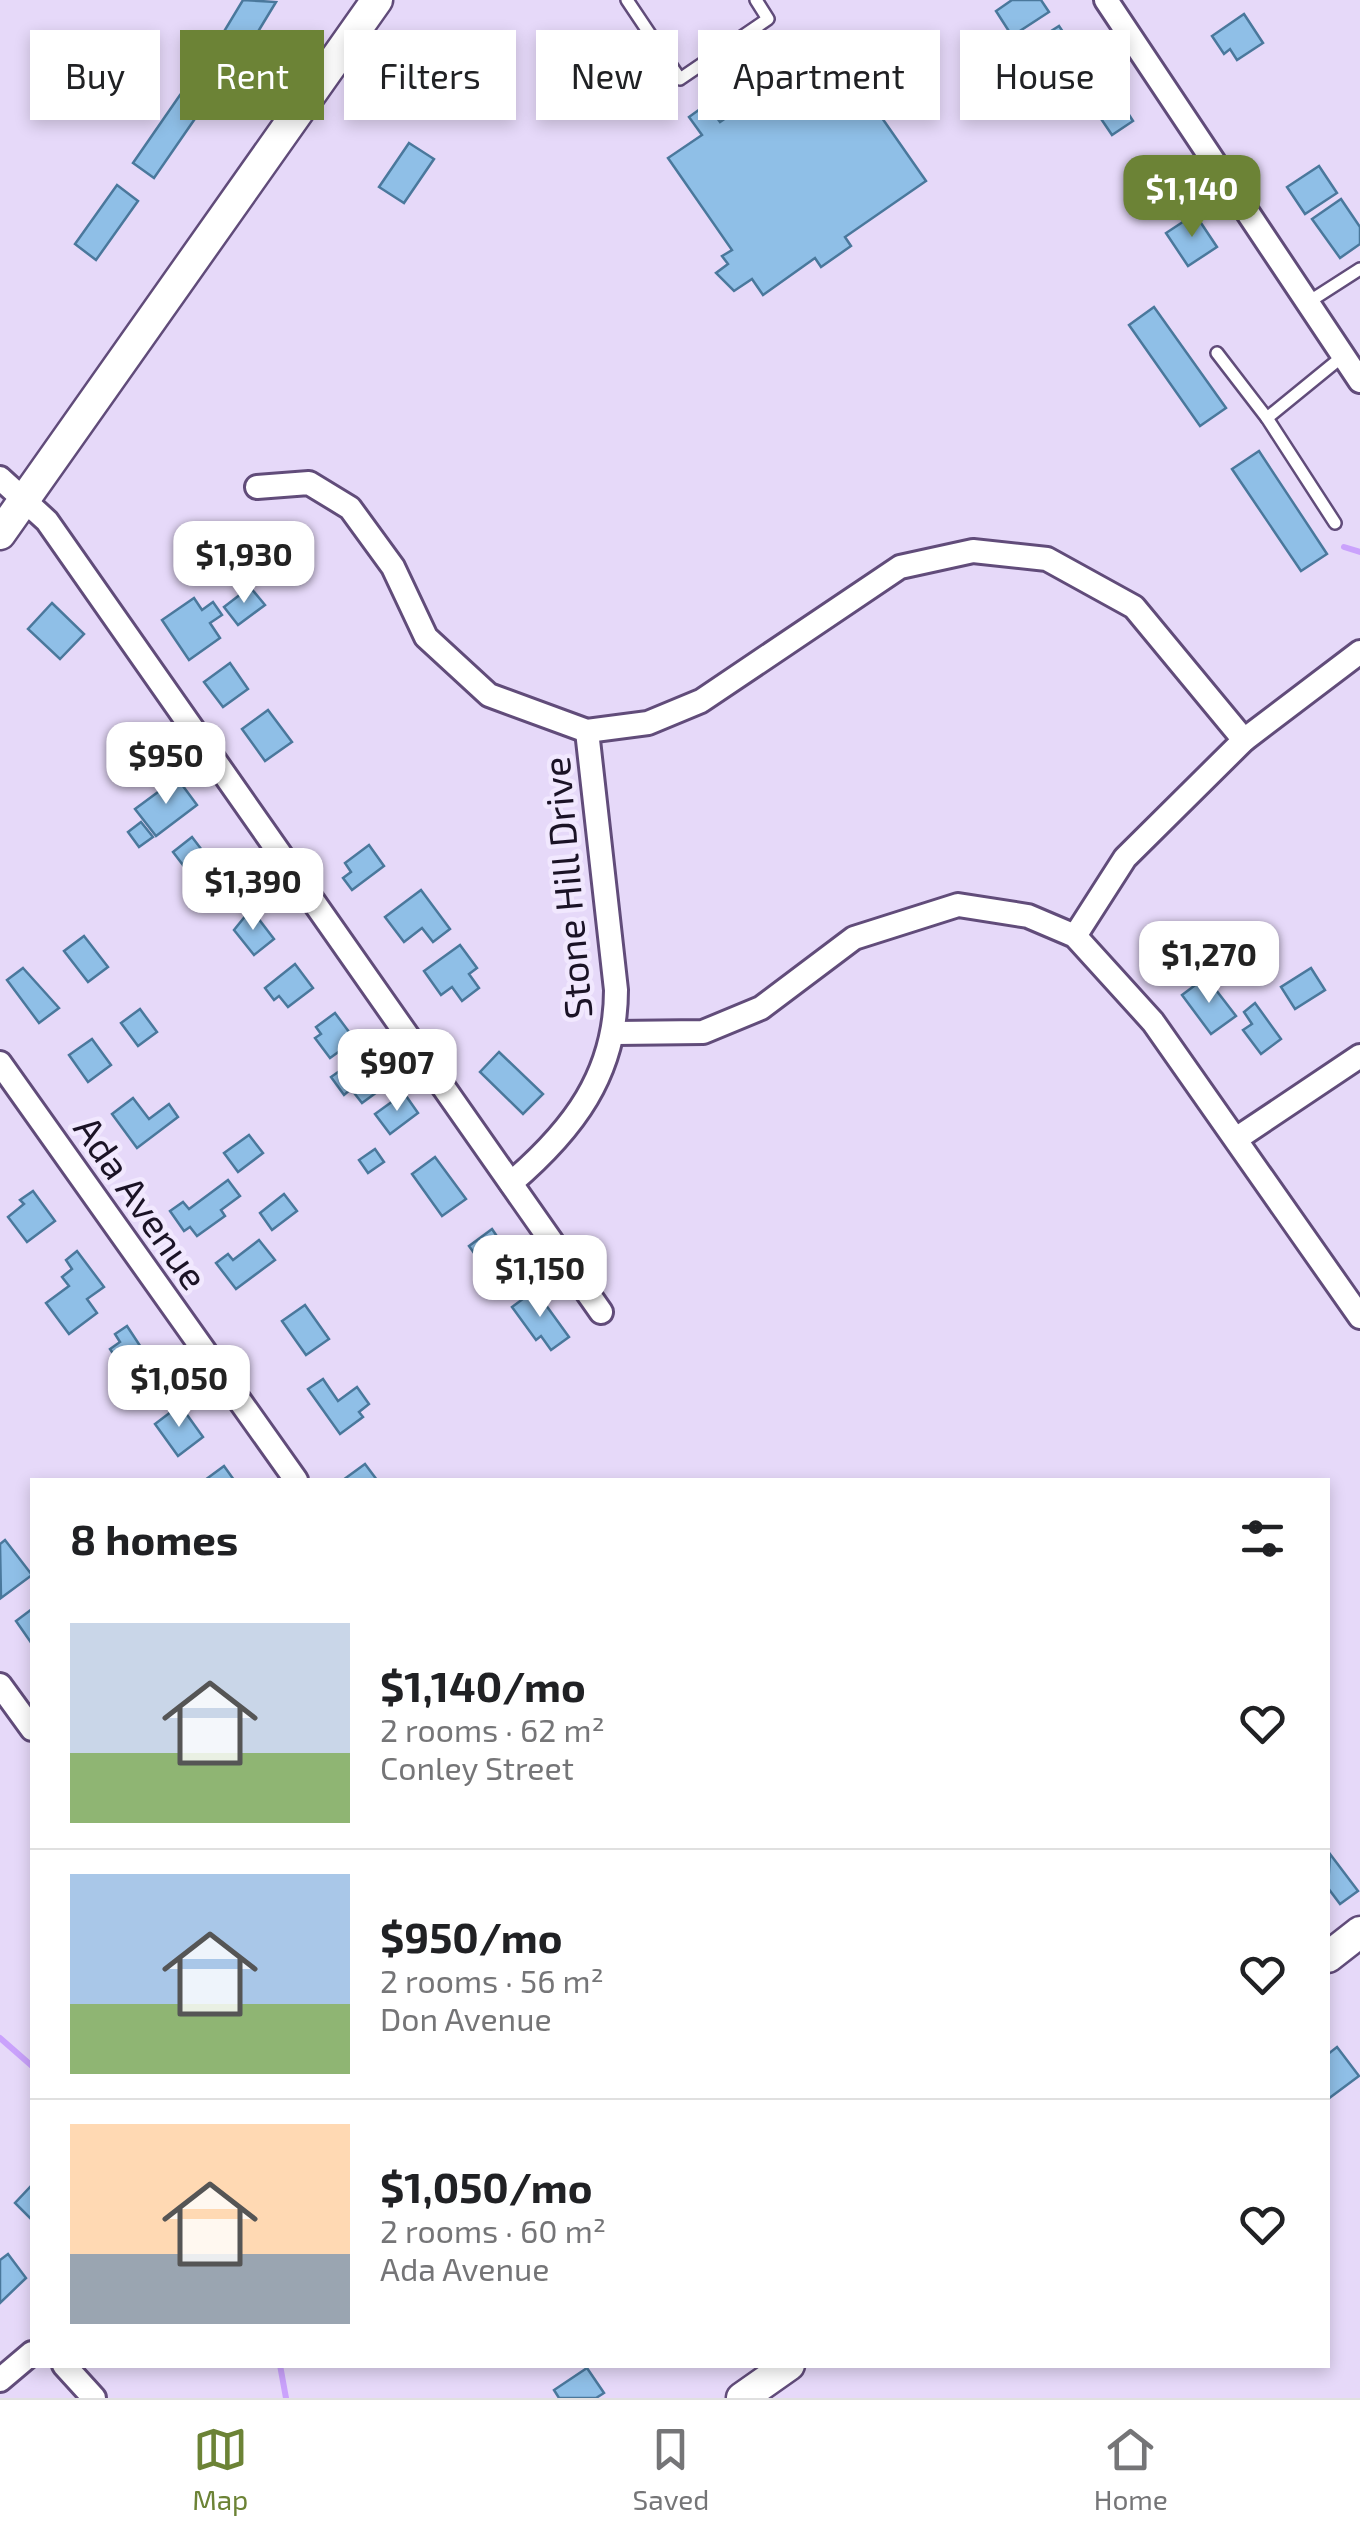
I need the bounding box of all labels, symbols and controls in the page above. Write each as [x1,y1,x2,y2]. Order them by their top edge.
chip: Buy [30,30,160,120]
chip: Rent [180,30,324,120]
chip: Filters [344,30,516,120]
chip: New [536,30,678,120]
chip: Apartment [698,30,940,120]
chip: House [960,30,1130,120]
pin: $1,140 [1111,155,1273,240]
text: $1,140 [1145,168,1239,206]
pin: $1,930 [163,521,325,606]
text: $1,930 [195,534,293,572]
pin: $950 [107,722,225,807]
text: $950 [128,735,204,773]
street label: Stone Hill Drive [532,755,600,1021]
pin: $1,390 [172,848,334,933]
text: $1,390 [204,861,302,899]
pin: $1,270 [1128,921,1290,1006]
text: $1,270 [1161,934,1257,972]
pin: $907 [338,1029,456,1114]
text: $907 [360,1042,434,1080]
street label: Ada Avenue [65,1106,219,1298]
pin: $1,150 [459,1235,621,1320]
text: $1,150 [495,1248,585,1286]
pin: $1,050 [98,1345,260,1430]
text: $1,050 [130,1358,228,1396]
icon: filters [1235,1511,1290,1566]
text: 8 homes [70,1513,238,1563]
text: $1,140/mo [380,1660,586,1710]
icon: home [150,1663,270,1783]
icon: heart [1235,1696,1290,1751]
text: 2 rooms · 62 m² [380,1710,605,1748]
text: Conley Street [380,1748,574,1786]
text: $950/mo [380,1911,562,1961]
icon: home [150,1914,270,2034]
icon: heart [1235,1947,1290,2002]
text: 2 rooms · 56 m² [380,1961,604,1999]
text: Don Avenue [380,1999,552,2037]
text: $1,050/mo [380,2161,593,2211]
icon: home [150,2164,270,2284]
icon: heart [1235,2197,1290,2252]
text: 2 rooms · 60 m² [380,2211,606,2249]
text: Ada Avenue [380,2249,549,2287]
tab: Map [192,2422,248,2516]
tab: Saved [633,2422,709,2516]
tab: Home [1094,2422,1168,2516]

